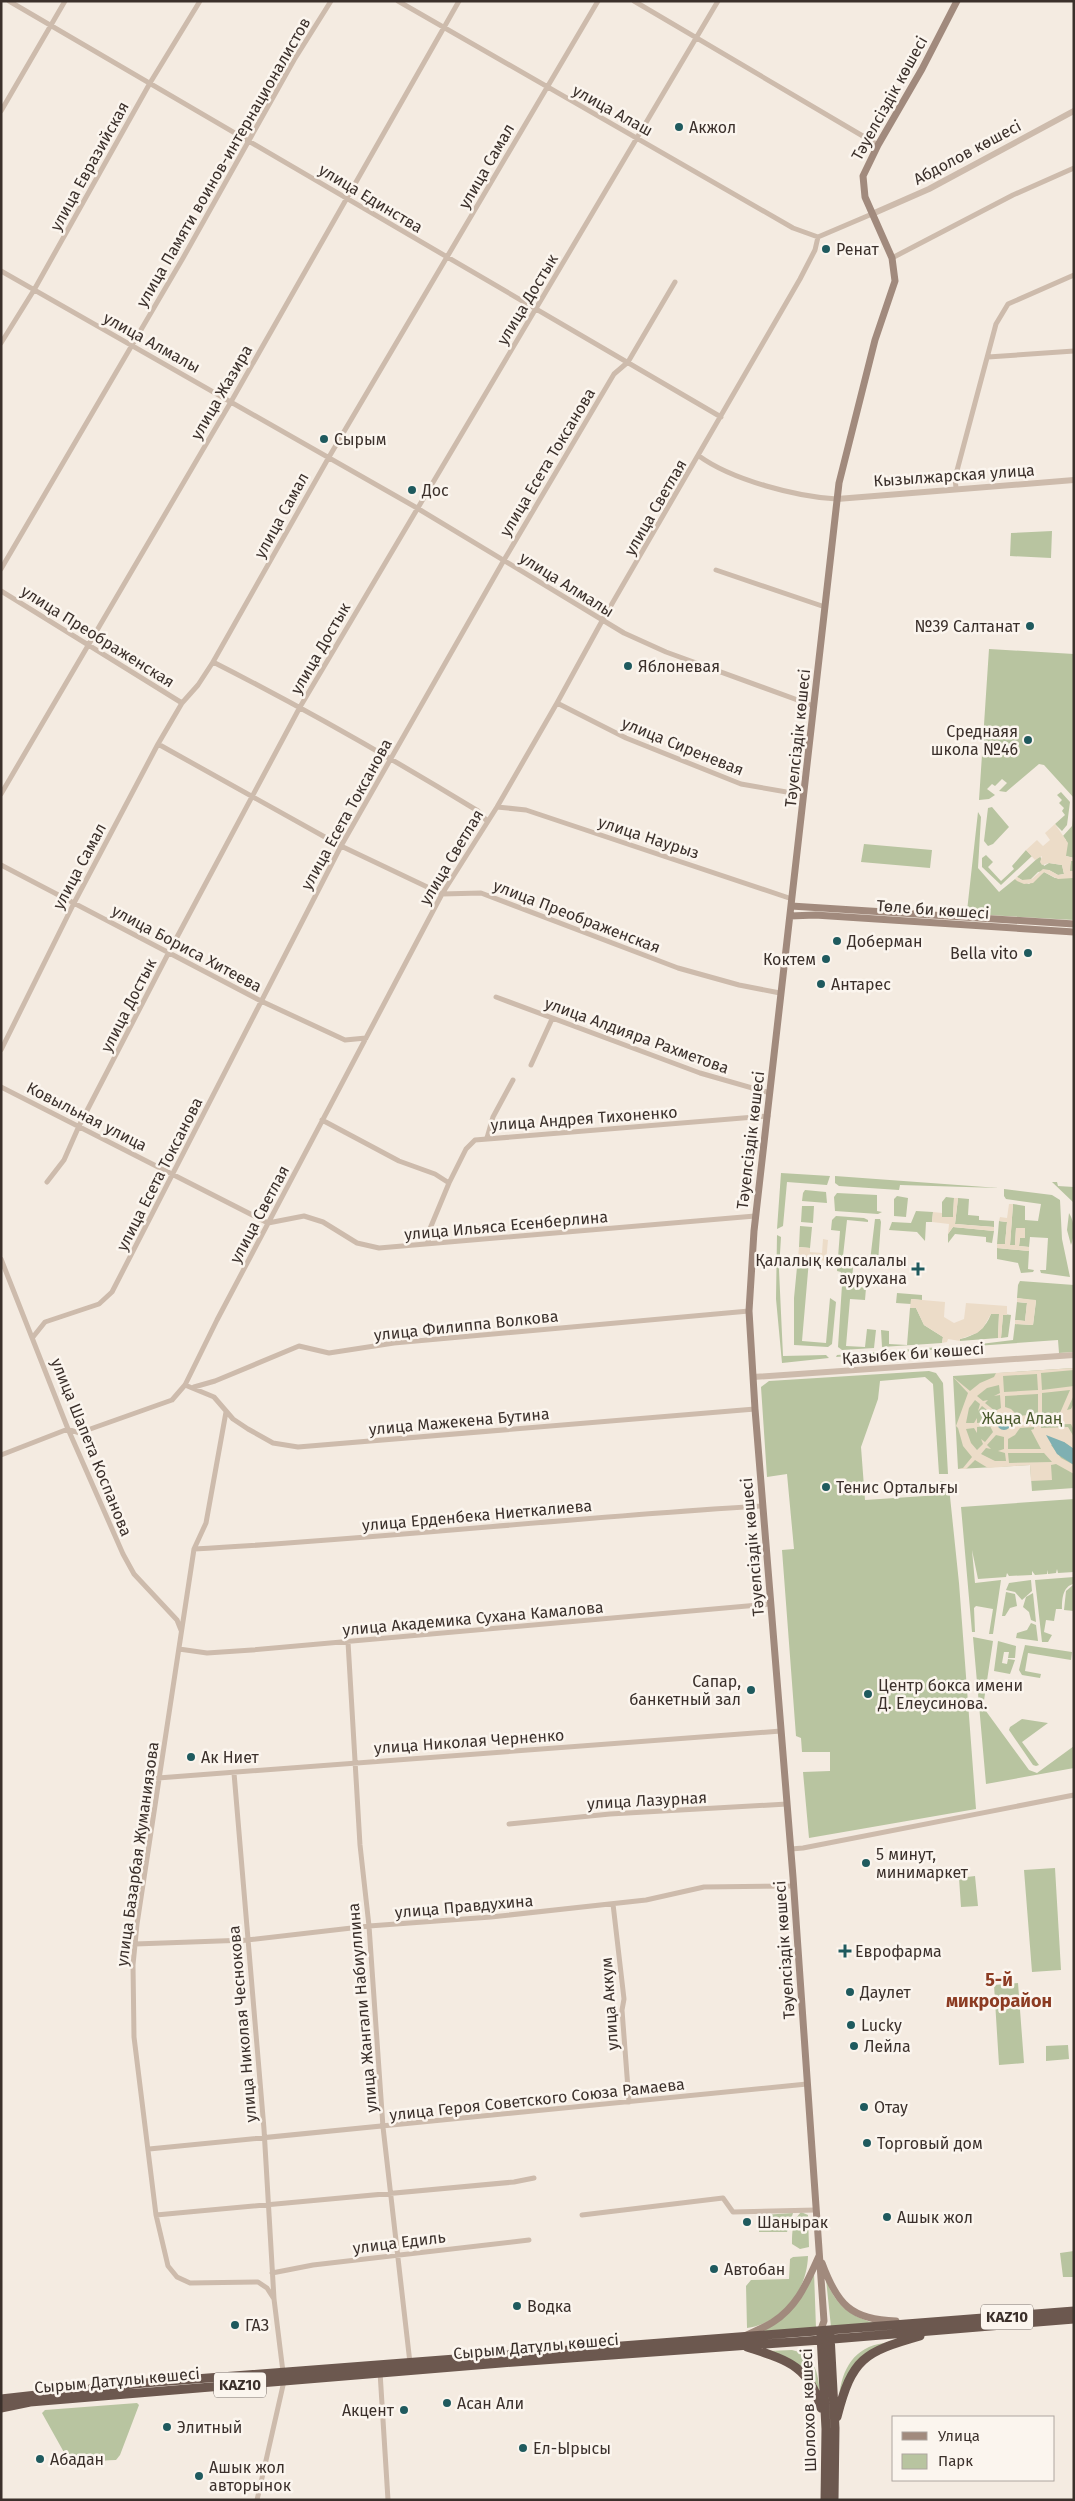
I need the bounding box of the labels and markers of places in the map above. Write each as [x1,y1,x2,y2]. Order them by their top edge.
place label: Акжол [689,118,736,137]
marker: Акжол [673,121,685,133]
place label: Ренат [836,240,879,259]
marker: Ренат [820,243,832,255]
place label: Сырым [334,430,386,449]
marker: Сырым [318,433,330,445]
place label: Дос [421,481,449,500]
marker: Дос [406,484,418,496]
place label: №39 Салтанат [915,617,1021,636]
marker: №39 Салтанат [1024,620,1036,632]
place label: Яблоневая [638,657,720,676]
marker: Яблоневая [622,660,634,672]
place label: Среднаяя школа №46 [931,722,1018,759]
marker: Среднаяя школа №46 [1022,734,1034,746]
place label: Доберман [846,932,923,951]
marker: Доберман [831,935,843,947]
place label: Bella vito [950,944,1018,963]
marker: Bella vito [1022,947,1034,959]
place label: Коктем [763,950,816,969]
marker: Коктем [820,953,832,965]
place label: Антарес [831,975,891,994]
marker: Антарес [815,978,827,990]
place label: Қалалық көпсалалы аурухана [755,1251,907,1288]
marker: Қалалық көпсалалы аурухана [911,1262,925,1276]
place label: Тенис Орталығы [836,1478,958,1497]
marker: Тенис Орталығы [820,1481,832,1493]
place label: Сапар, банкетный зал [629,1672,741,1709]
place label: Центр бокса имени Д. Елеусинова. [877,1676,1023,1713]
marker: Сапар, банкетный зал [745,1684,757,1696]
marker: Центр бокса имени Д. Елеусинова. [862,1688,874,1700]
place label: Ак Ниет [201,1748,260,1767]
marker: Ак Ниет [185,1751,197,1763]
place label: 5 минут, минимаркет [876,1845,969,1882]
marker: 5 минут, минимаркет [860,1857,872,1869]
place label: Еврофарма [855,1942,942,1961]
marker: Еврофарма [839,1945,851,1957]
place label: Даулет [859,1983,911,2002]
marker: Даулет [844,1986,856,1998]
place label: Lucky [861,2016,902,2035]
marker: Lucky [845,2019,857,2031]
place label: Лейла [864,2037,911,2056]
marker: Лейла [848,2040,860,2052]
place label: Отау [874,2098,908,2117]
marker: Отау [858,2101,870,2113]
place label: Торговый дом [877,2134,983,2153]
marker: Торговый дом [861,2137,873,2149]
place label: Ашык жол [897,2208,973,2227]
marker: Ашык жол [881,2211,893,2223]
place label: Шанырак [757,2213,829,2232]
marker: Шанырак [741,2216,753,2228]
place label: Автобан [724,2260,785,2279]
marker: Автобан [708,2263,720,2275]
place label: Водка [527,2297,572,2316]
marker: Водка [511,2300,523,2312]
place label: ГАЗ [245,2316,269,2335]
marker: ГАЗ [229,2319,241,2331]
place label: Асан Али [457,2394,524,2413]
marker: Асан Али [441,2397,453,2409]
place label: Акцент [342,2401,395,2420]
marker: Акцент [398,2404,410,2416]
place label: Элитный [177,2418,242,2437]
marker: Элитный [161,2421,173,2433]
place label: Ел-Ырысы [533,2439,611,2458]
marker: Ел-Ырысы [517,2442,529,2454]
place label: Абадан [50,2450,104,2469]
marker: Абадан [34,2453,46,2465]
place label: Ашык жол авторынок [209,2458,292,2495]
marker: Ашык жол авторынок [193,2470,205,2482]

